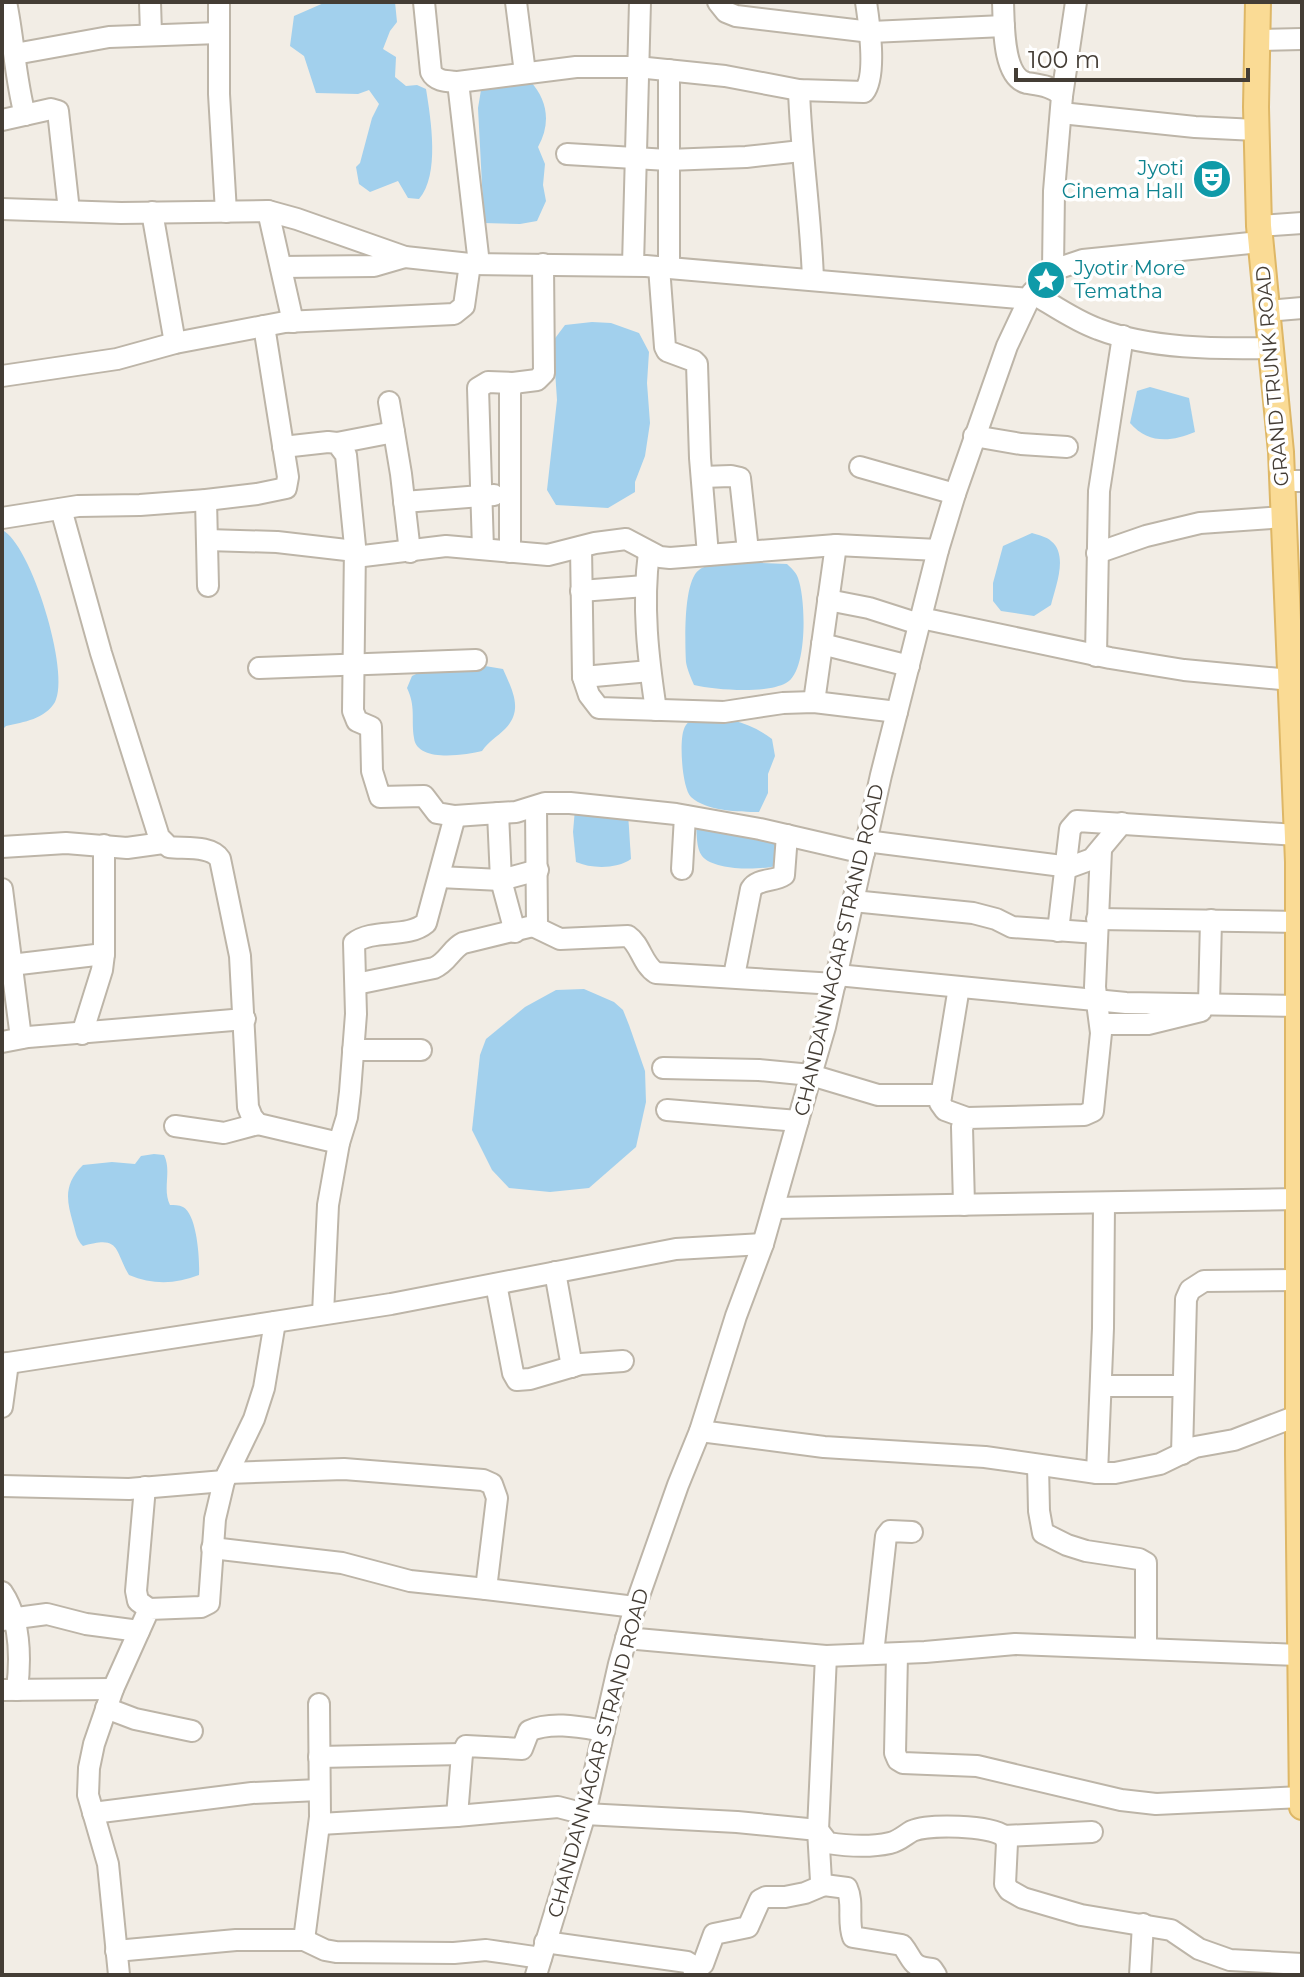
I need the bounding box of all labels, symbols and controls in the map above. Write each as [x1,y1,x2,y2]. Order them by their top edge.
scale bar [1016,32,1248,82]
text: 100 m [1028,45,1100,74]
place label: Jyoti Cinema Hall [1062,156,1184,203]
theatre icon: Jyoti Cinema Hall [1191,158,1233,200]
place label: Jyotir More Tematha [1073,256,1185,303]
place icon: Jyotir More Tematha [1025,259,1067,301]
street label: GRAND TRUNK ROAD [1250,265,1294,487]
street label: CHANDANNAGAR STRAND ROAD [789,782,889,1118]
street label: CHANDANNAGAR STRAND ROAD [542,1586,654,1920]

